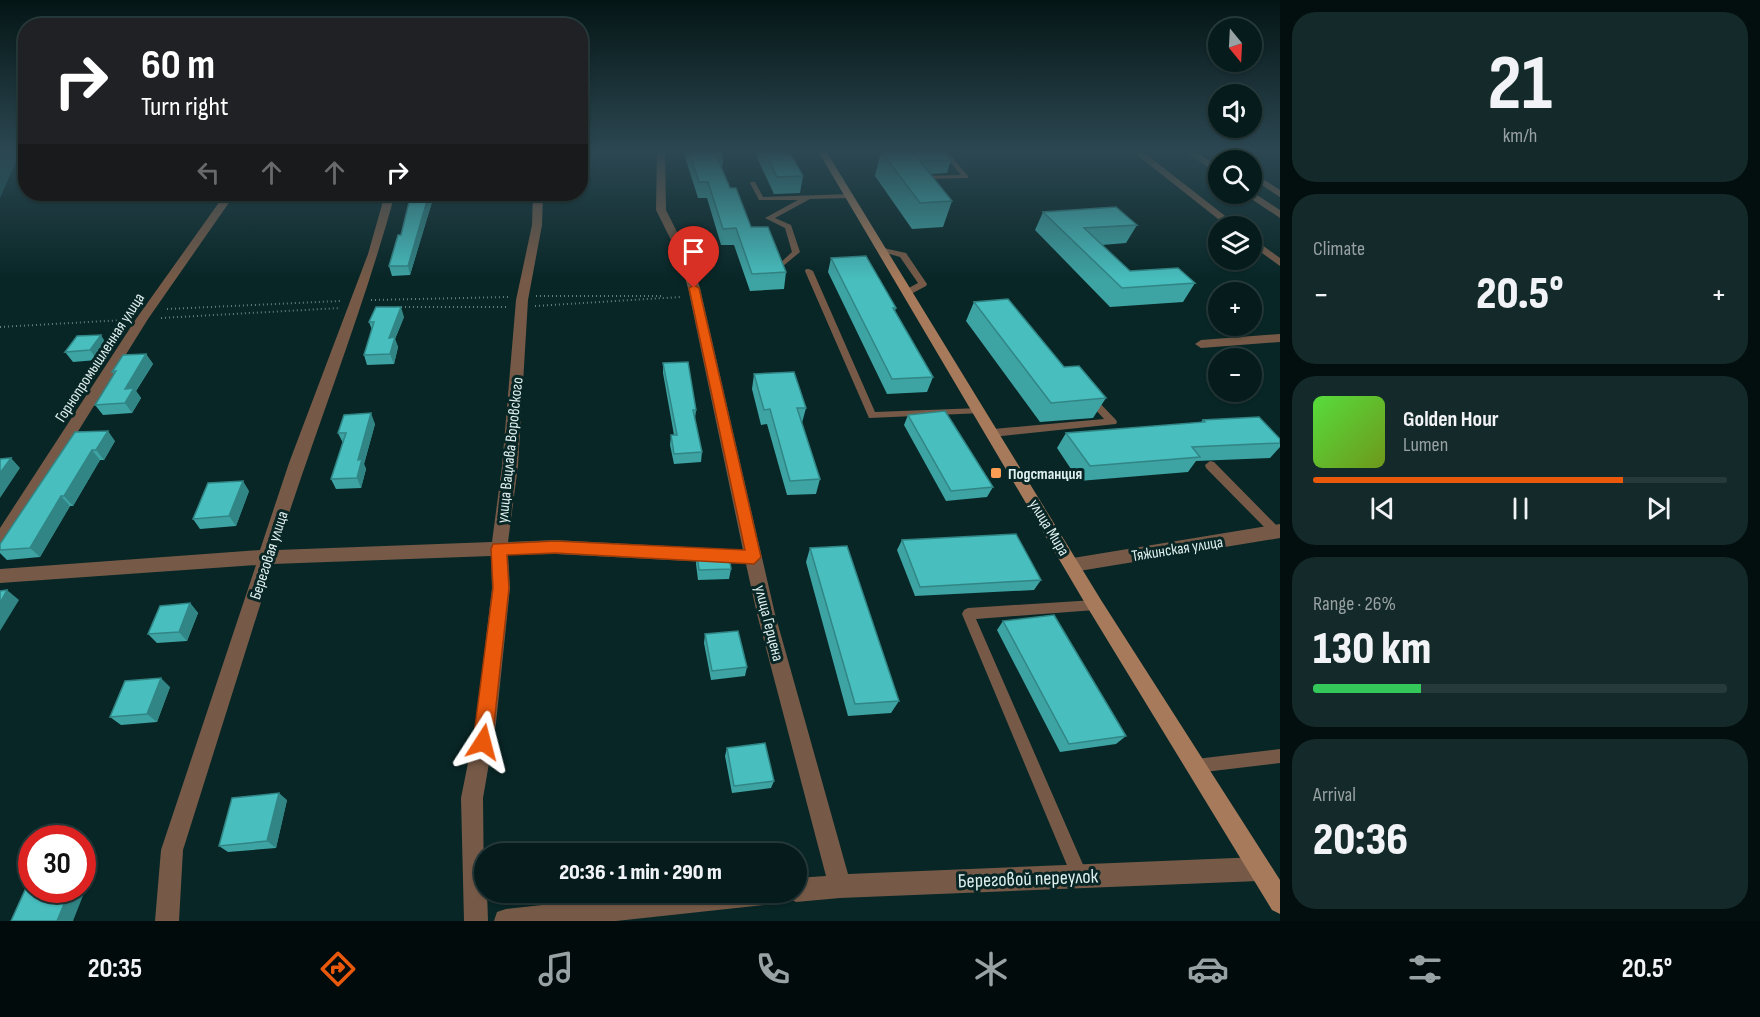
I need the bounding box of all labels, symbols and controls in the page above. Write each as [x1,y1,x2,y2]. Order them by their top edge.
north arrow [1208,18,1262,72]
map controls [1208,18,1262,402]
text: 21 [1488,38,1552,131]
text: 60 m [141,40,215,91]
icon: right [42,42,120,120]
button: sound [1208,84,1262,138]
text: Turn right [141,91,228,123]
text: km/h [1503,124,1537,148]
button: search [1208,150,1262,204]
icon: left [192,156,225,189]
icon: ahead [255,156,288,189]
icon: ahead [318,156,351,189]
icon: right [381,156,414,189]
button: layers [1208,216,1262,270]
pin [668,226,719,288]
icon: arrive [677,235,710,268]
text: Climate [1313,237,1365,261]
text: 20.5° [1476,267,1564,322]
text: − [1313,275,1329,315]
text: + [1711,275,1727,315]
button: + [1208,282,1262,336]
street label: Горнопромышленная улица [51,290,149,426]
button: − [1208,348,1262,402]
street label: улица Вацлава Воровского [493,376,528,524]
text: Golden Hour [1403,406,1499,433]
text: Lumen [1403,433,1448,457]
place label: Подстанция [1008,465,1082,484]
marker: Подстанция [989,466,1003,480]
icon: previous [1366,492,1399,525]
icon: pause [1504,492,1537,525]
icon: next [1642,492,1675,525]
street label: улица Мира [1024,496,1073,560]
street label: Береговая улица [246,509,293,602]
street label: Тяжинская улица [1130,533,1224,566]
street label: улица Герцена [750,583,787,663]
text: Range · 26% [1313,592,1396,616]
text: 130 km [1313,622,1431,677]
position arrow [451,710,515,774]
text: Arrival [1313,783,1356,807]
text: 20:36 [1313,813,1408,868]
speed limit sign: 30 [18,825,96,903]
text: 20:36 · 1 min · 290 m [559,859,722,886]
street label: Береговой переулок [957,865,1099,893]
icon: directions [317,948,359,990]
icon: music [535,948,577,990]
icon: phone [752,948,794,990]
icon: climate [970,948,1012,990]
icon: car [1187,948,1229,990]
icon: filters [1404,948,1446,990]
text: 20:35 [88,953,142,985]
text: 20.5° [1622,953,1672,985]

